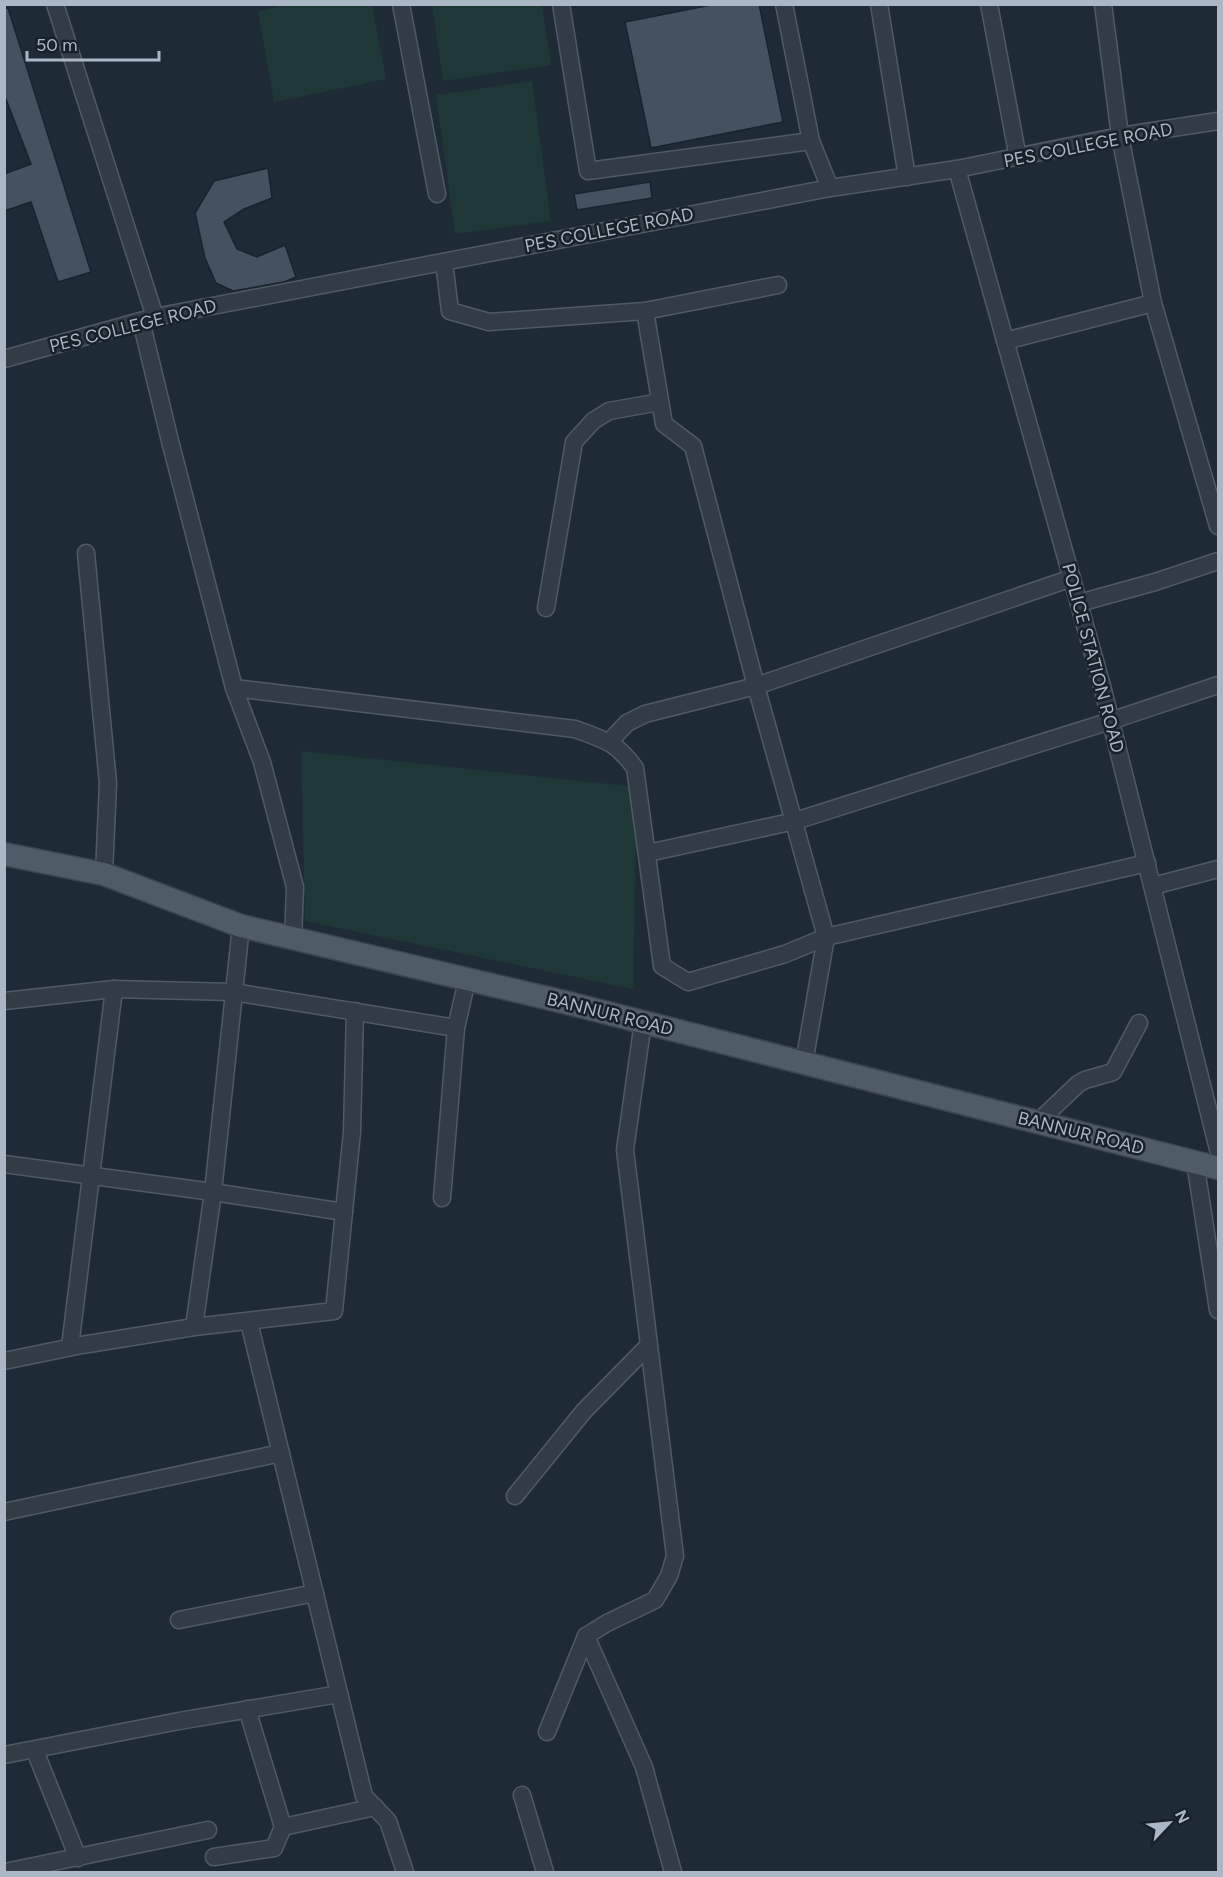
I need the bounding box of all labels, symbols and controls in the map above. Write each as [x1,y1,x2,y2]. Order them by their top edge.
scale bar [27,24,159,62]
text: 50 m [36,34,78,56]
street label: PES COLLEGE ROAD [1002,118,1174,172]
street label: PES COLLEGE ROAD [523,203,695,257]
street label: PES COLLEGE ROAD [47,295,219,357]
street label: POLICE STATION ROAD [1057,561,1129,755]
street label: BANNUR ROAD [545,988,675,1040]
street label: BANNUR ROAD [1016,1107,1146,1159]
north arrow [1139,1793,1199,1853]
text: N [1171,1807,1193,1826]

